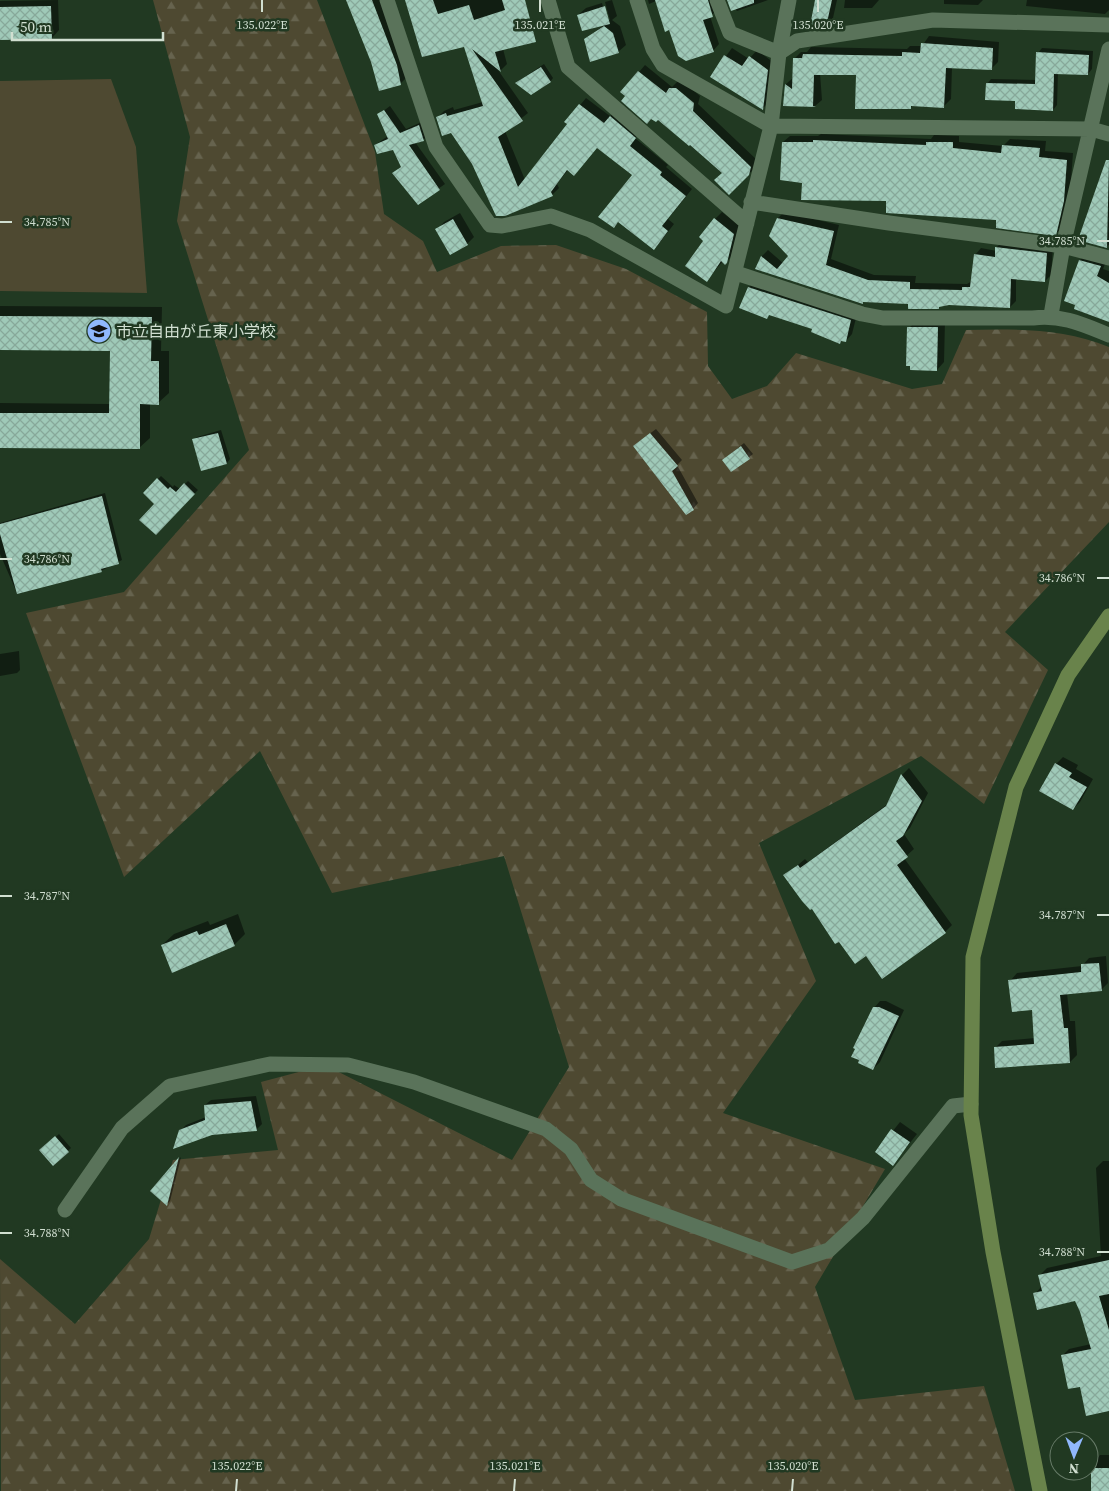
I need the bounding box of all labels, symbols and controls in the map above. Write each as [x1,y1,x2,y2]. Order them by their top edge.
scale bar [12,10,164,42]
text: 50 m [20,16,52,37]
text: 135.022°E [237,17,287,33]
text: 135.021°E [515,17,565,33]
text: 135.020°E [793,17,843,33]
text: 34.785°N [24,214,70,230]
text: 34.785°N [1039,233,1085,249]
school or university icon: 市立自由が丘東小学校 [86,318,112,344]
place label: 市立自由が丘東小学校 [116,320,276,342]
text: 34.786°N [24,551,70,567]
text: 34.786°N [1039,570,1085,586]
text: 34.787°N [24,888,70,904]
text: 34.787°N [1039,907,1085,923]
text: 34.788°N [24,1225,70,1241]
text: 34.788°N [1039,1244,1085,1260]
north arrow [1049,1431,1099,1481]
text: 135.022°E [212,1458,262,1474]
text: 135.021°E [490,1458,540,1474]
text: 135.020°E [768,1458,818,1474]
text: N [1068,1459,1079,1479]

